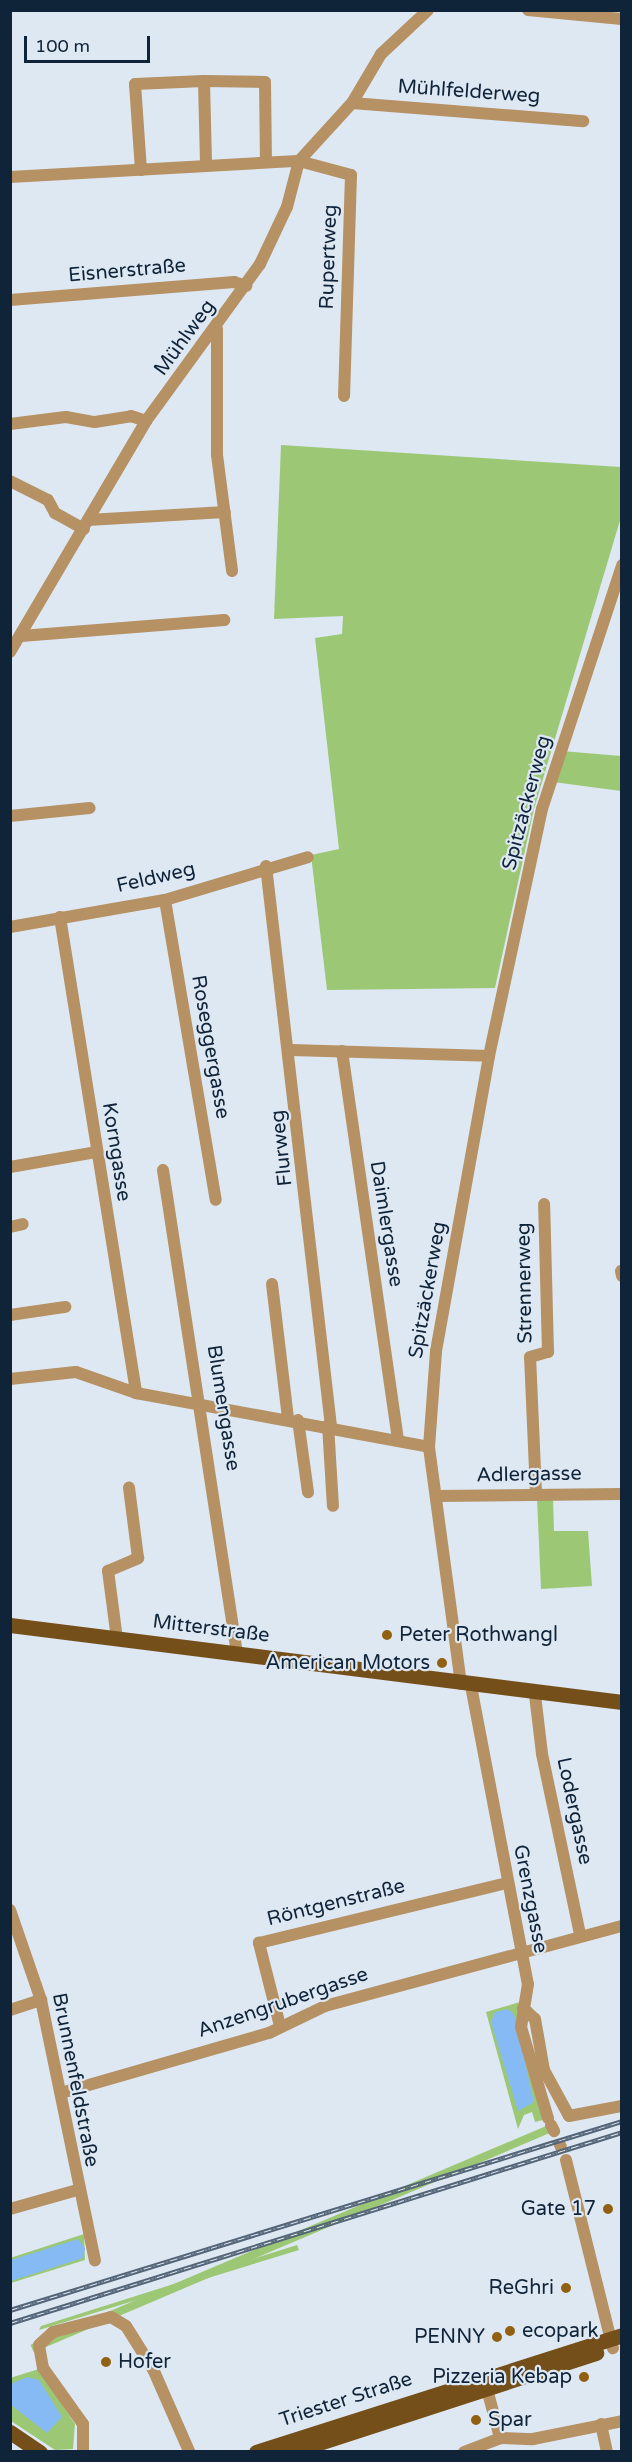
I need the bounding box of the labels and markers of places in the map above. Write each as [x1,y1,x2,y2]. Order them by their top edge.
place label: Peter Rothwangl [399,1623,558,1647]
marker: Peter Rothwangl [380,1628,394,1642]
place label: American Motors [266,1651,430,1675]
marker: American Motors [435,1656,449,1670]
place label: Gate 17 [521,2197,596,2221]
marker: Gate 17 [601,2202,615,2216]
place label: ReGhri [489,2276,554,2300]
marker: ReGhri [559,2281,573,2295]
place label: ecopark [522,2319,598,2343]
marker: ecopark [503,2324,517,2338]
place label: PENNY [414,2325,485,2349]
marker: PENNY [490,2330,504,2344]
place label: Hofer [118,2350,171,2374]
marker: Hofer [99,2355,113,2369]
place label: Pizzeria Kebap [432,2365,572,2389]
marker: Pizzeria Kebap [577,2370,591,2384]
place label: Spar [488,2408,532,2432]
marker: Spar [469,2413,483,2427]

